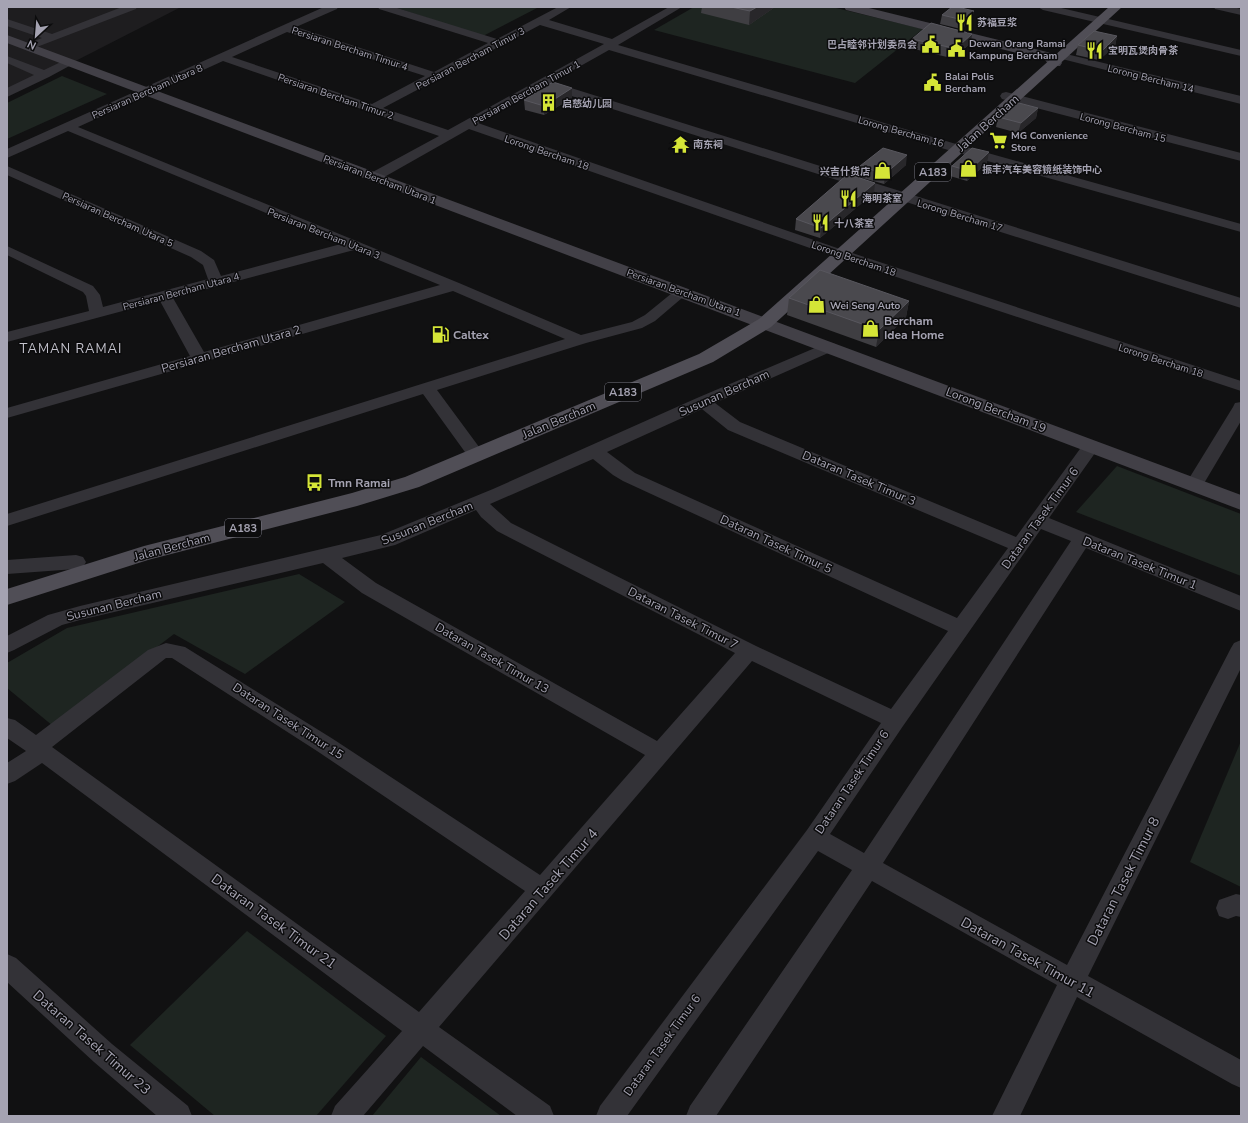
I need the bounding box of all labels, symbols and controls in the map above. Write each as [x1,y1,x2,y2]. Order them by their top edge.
restaurant icon: 苏福豆浆 [954,12,974,32]
north arrow [16,16,56,56]
place label: 苏福豆浆 [977,16,1017,30]
street label: Persiaran Bercham Timur 4 [290,24,410,74]
street label: Persiaran Bercham Timur 3 [414,24,527,94]
public building icon: 巴占睦邻计划委员会 [920,34,940,54]
text: N [25,36,39,53]
place label: Dewan Orang Ramai Kampung Bercham [969,37,1065,63]
place label: 巴占睦邻计划委员会 [827,38,917,52]
public building icon: Dewan Orang Ramai Kampung Bercham [946,39,966,59]
restaurant icon: 宝明瓦煲肉骨茶 [1085,40,1105,60]
place label: 宝明瓦煲肉骨茶 [1108,44,1179,58]
street label: Persiaran Bercham Timur 1 [470,57,583,128]
street label: Persiaran Bercham Utara 8 [90,61,205,123]
street label: Lorong Bercham 14 [1106,61,1195,96]
place label: Balai Polis Bercham [945,70,994,96]
street label: Persiaran Bercham Timur 2 [276,71,395,123]
public building icon: Balai Polis Bercham [922,72,942,92]
street label: Jalan Bercham [953,91,1022,156]
building icon: 启慈幼儿园 [539,93,559,113]
place label: 启慈幼儿园 [562,97,612,111]
street label: Lorong Bercham 15 [1078,110,1167,146]
street label: Lorong Bercham 16 [856,113,945,151]
place label: MG Convenience Store [1011,129,1089,155]
supermarket icon: MG Convenience Store [988,131,1008,151]
street label: Lorong Bercham 18 [503,132,591,174]
temple icon: 南东祠 [670,134,690,154]
place label: 南东祠 [693,138,723,152]
street label: Persiaran Bercham Utara 1 [321,152,438,208]
shop icon: 振丰汽车美容镜纸装饰中心 [959,159,979,179]
shop icon: 兴吉什货店 [873,161,893,181]
road number: A183 [915,163,951,181]
place label: 振丰汽车美容镜纸装饰中心 [982,163,1102,177]
place label: 兴吉什货店 [820,165,870,179]
restaurant icon: 海明茶室 [839,188,859,208]
street label: Persiaran Bercham Utara 5 [60,189,175,251]
place label: 海明茶室 [862,192,902,206]
street label: Lorong Bercham 17 [915,196,1004,236]
street label: Persiaran Bercham Utara 3 [265,205,382,263]
restaurant icon: 十八茶室 [811,213,831,233]
place label: 十八茶室 [834,217,874,231]
street label: Lorong Bercham 18 [810,238,898,280]
street label: Persiaran Bercham Utara 1 [625,266,743,320]
street label: Persiaran Bercham Utara 4 [121,270,241,314]
shop icon: Wei Seng Auto [807,295,827,315]
place label: Wei Seng Auto [830,299,901,313]
place label: Bercham Idea Home [884,313,945,343]
shop icon: Bercham Idea Home [861,318,881,338]
street label: Persiaran Bercham Utara 2 [159,321,303,377]
fuel station icon: Caltex [430,325,450,345]
place label: Caltex [453,327,489,343]
district label: TAMAN RAMAI [20,340,122,358]
street label: Lorong Bercham 18 [1116,341,1205,381]
street label: Susunan Bercham [676,366,772,420]
road number: A183 [605,383,641,401]
street label: Lorong Bercham 19 [944,384,1048,436]
street label: Jalan Bercham [519,397,598,443]
street label: Dataran Tasek Timur 3 [800,447,918,509]
street label: Dataran Tasek Timur 6 [998,464,1082,572]
bus stop icon: Tmn Ramai [305,473,325,493]
place label: Tmn Ramai [328,475,390,491]
street label: Susunan Bercham [379,497,475,549]
street label: Dataran Tasek Timur 5 [717,511,835,577]
road number: A183 [225,519,261,537]
street label: Jalan Bercham [131,529,212,565]
street label: Dataran Tasek Timur 1 [1081,533,1199,593]
street label: Dataran Tasek Timur 7 [625,583,741,653]
street label: Susunan Bercham [65,585,163,625]
street label: Dataran Tasek Timur 13 [432,619,552,697]
street label: Dataran Tasek Timur 15 [230,679,346,763]
street label: Dataran Tasek Timur 6 [811,727,893,837]
street label: Dataran Tasek Timur 8 [1083,814,1164,949]
street label: Dataran Tasek Timur 4 [495,824,602,944]
street label: Dataran Tasek Timur 21 [207,869,340,973]
street label: Dataran Tasek Timur 11 [957,913,1098,1002]
street label: Dataran Tasek Timur 23 [29,986,155,1099]
street label: Dataran Tasek Timur 6 [620,991,704,1099]

